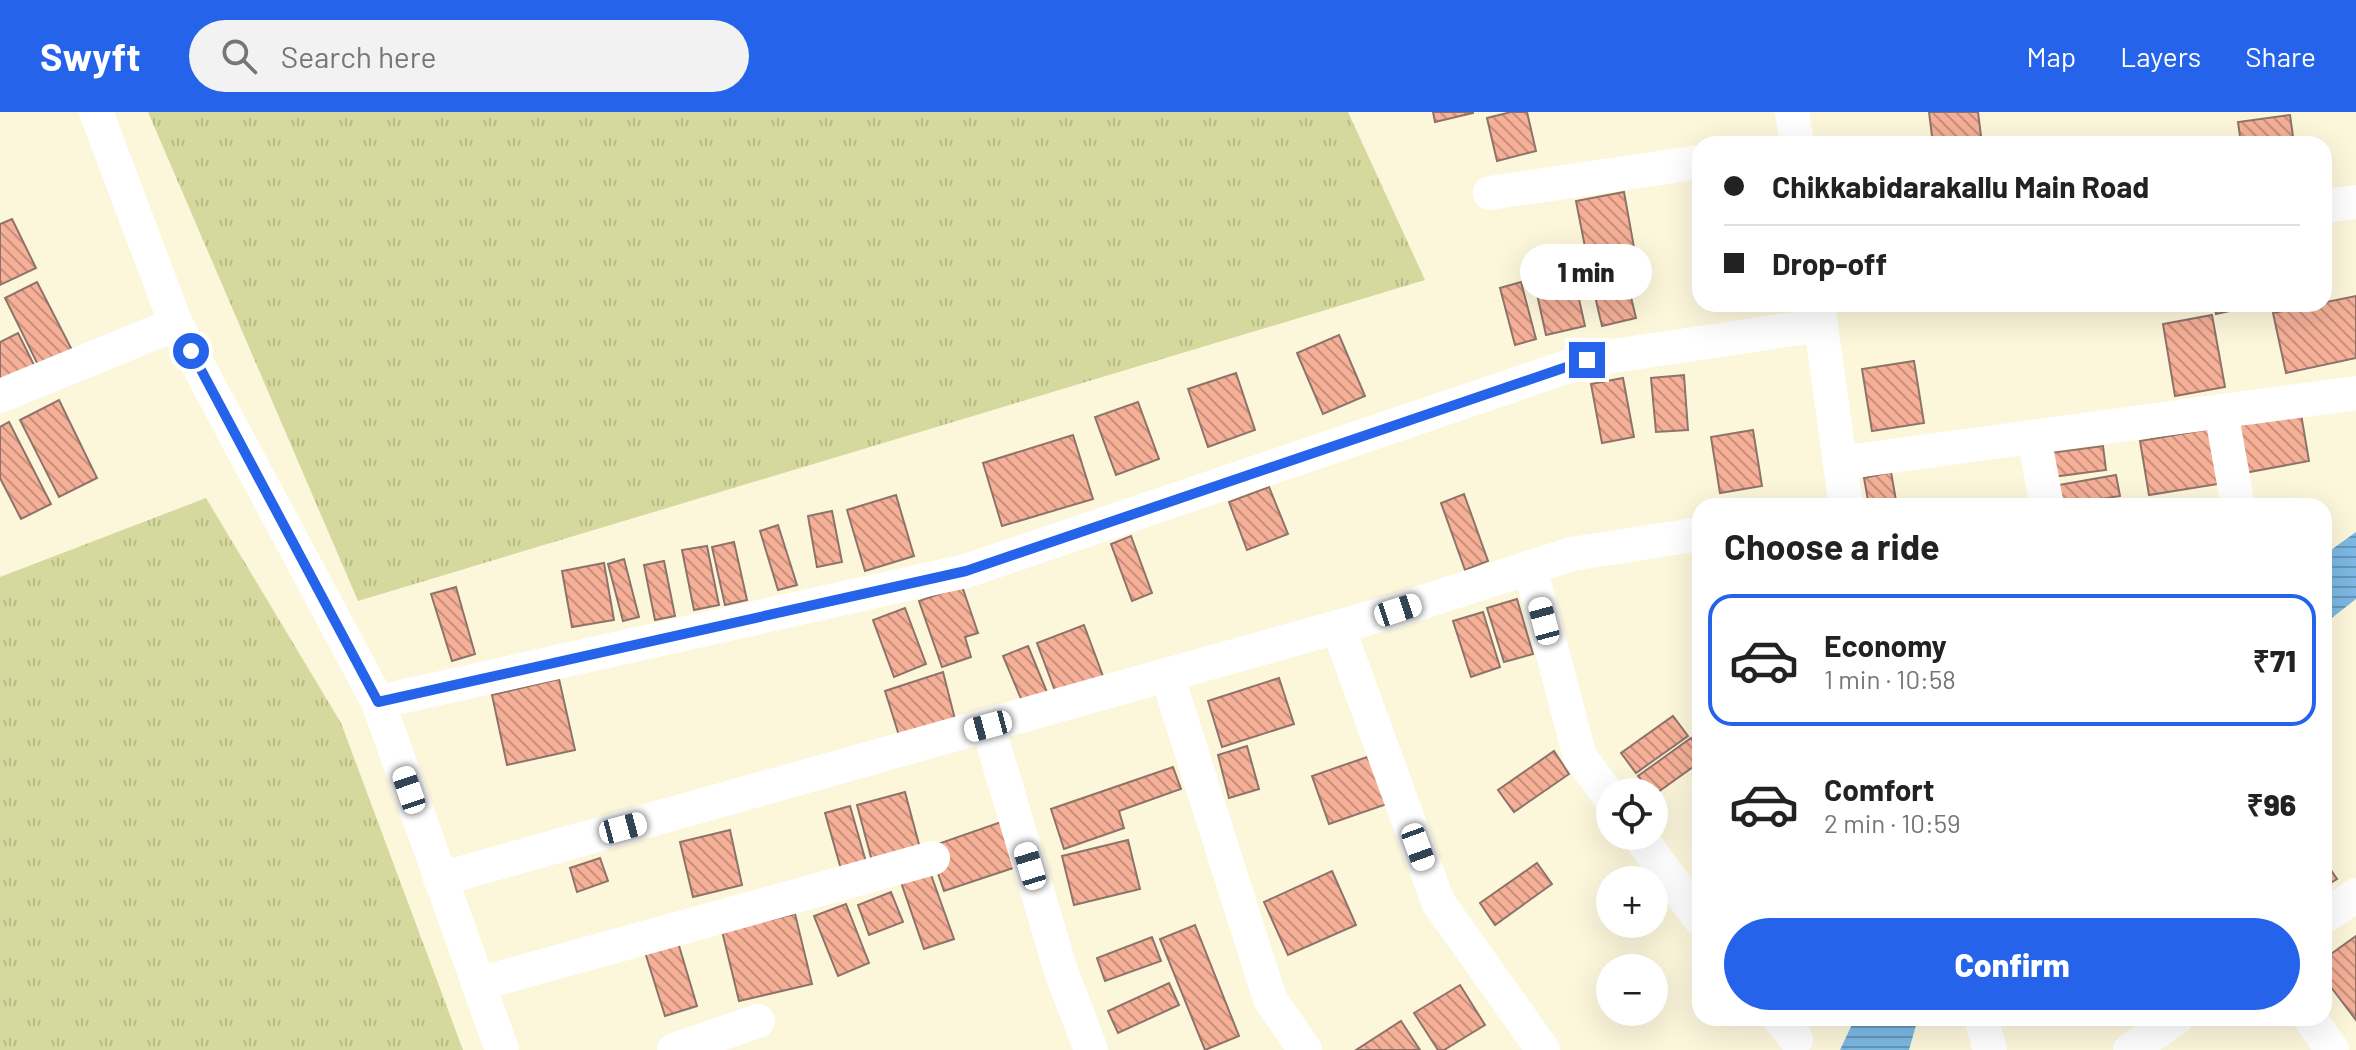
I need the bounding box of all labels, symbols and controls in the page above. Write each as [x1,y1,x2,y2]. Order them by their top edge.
search box [189,20,749,92]
text: Swyft [40,33,141,79]
icon: search [217,34,261,78]
text: Search here [281,38,437,74]
text: Map [2026,39,2076,73]
text: Layers [2120,39,2201,73]
text: Share [2245,39,2316,73]
text: Chikkabidarakallu Main Road [1772,168,2149,204]
callout: 1 min [1521,244,1653,300]
text: Drop-off [1772,245,1887,281]
text: 1 min [1557,256,1615,287]
route start [173,333,209,369]
route end [1569,342,1605,378]
text: Choose a ride [1724,524,1940,567]
car [1371,591,1425,629]
car [1526,595,1562,647]
icon: car [1728,624,1800,696]
text: Economy [1824,627,1947,663]
text: ₹71 [2253,642,2296,678]
text: 1 min · 10:58 [1824,663,1956,694]
car [962,708,1014,744]
car [390,763,428,817]
icon: car [1728,768,1800,840]
text: Comfort [1824,771,1934,807]
map controls [1596,778,1668,1026]
button: locate [1596,778,1668,850]
text: ₹96 [2246,786,2296,822]
text: 2 min · 10:59 [1824,807,1961,838]
car [597,810,649,846]
car [1399,820,1437,874]
car [1012,840,1048,892]
button: + [1596,866,1668,938]
button: Confirm [1724,918,2300,1010]
button: − [1596,954,1668,1026]

